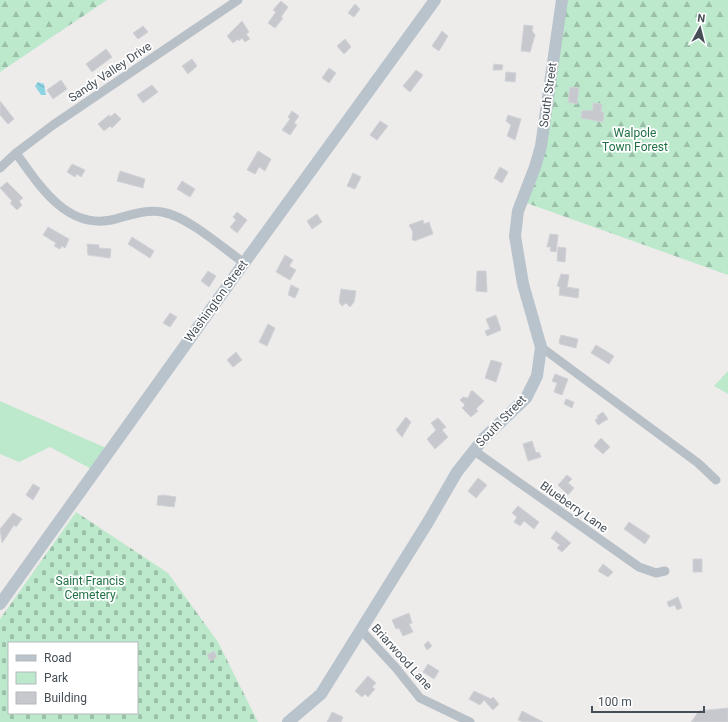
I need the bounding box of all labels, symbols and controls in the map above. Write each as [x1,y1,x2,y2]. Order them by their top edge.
north arrow [680,8,720,48]
text: N [697,12,706,26]
street label: Sandy Valley Drive [66,39,154,105]
street label: South Street [536,61,560,129]
park label: Walpole Town Forest [602,126,668,154]
street label: Washington Street [182,257,251,345]
street label: South Street [473,392,529,450]
street label: Blueberry Lane [537,479,611,535]
park label: Saint Francis Cemetery [56,574,124,602]
street label: Briarwood Lane [369,621,435,693]
legend [8,642,138,714]
text: Road [44,651,72,665]
text: Park [44,671,69,685]
scale bar [592,688,704,714]
text: Building [44,691,87,705]
text: 100 m [598,695,632,709]

